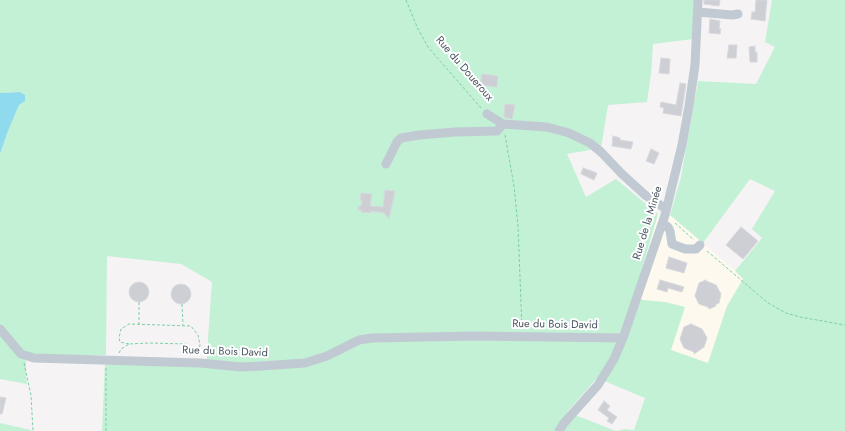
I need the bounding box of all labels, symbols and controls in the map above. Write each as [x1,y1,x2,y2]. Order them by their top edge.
street label: Rue du Doueroux [432,34,496,104]
street label: Rue de la Minée [631,185,665,261]
street label: Rue du Bois David [512,318,598,332]
street label: Rue du Bois David [182,344,268,360]

